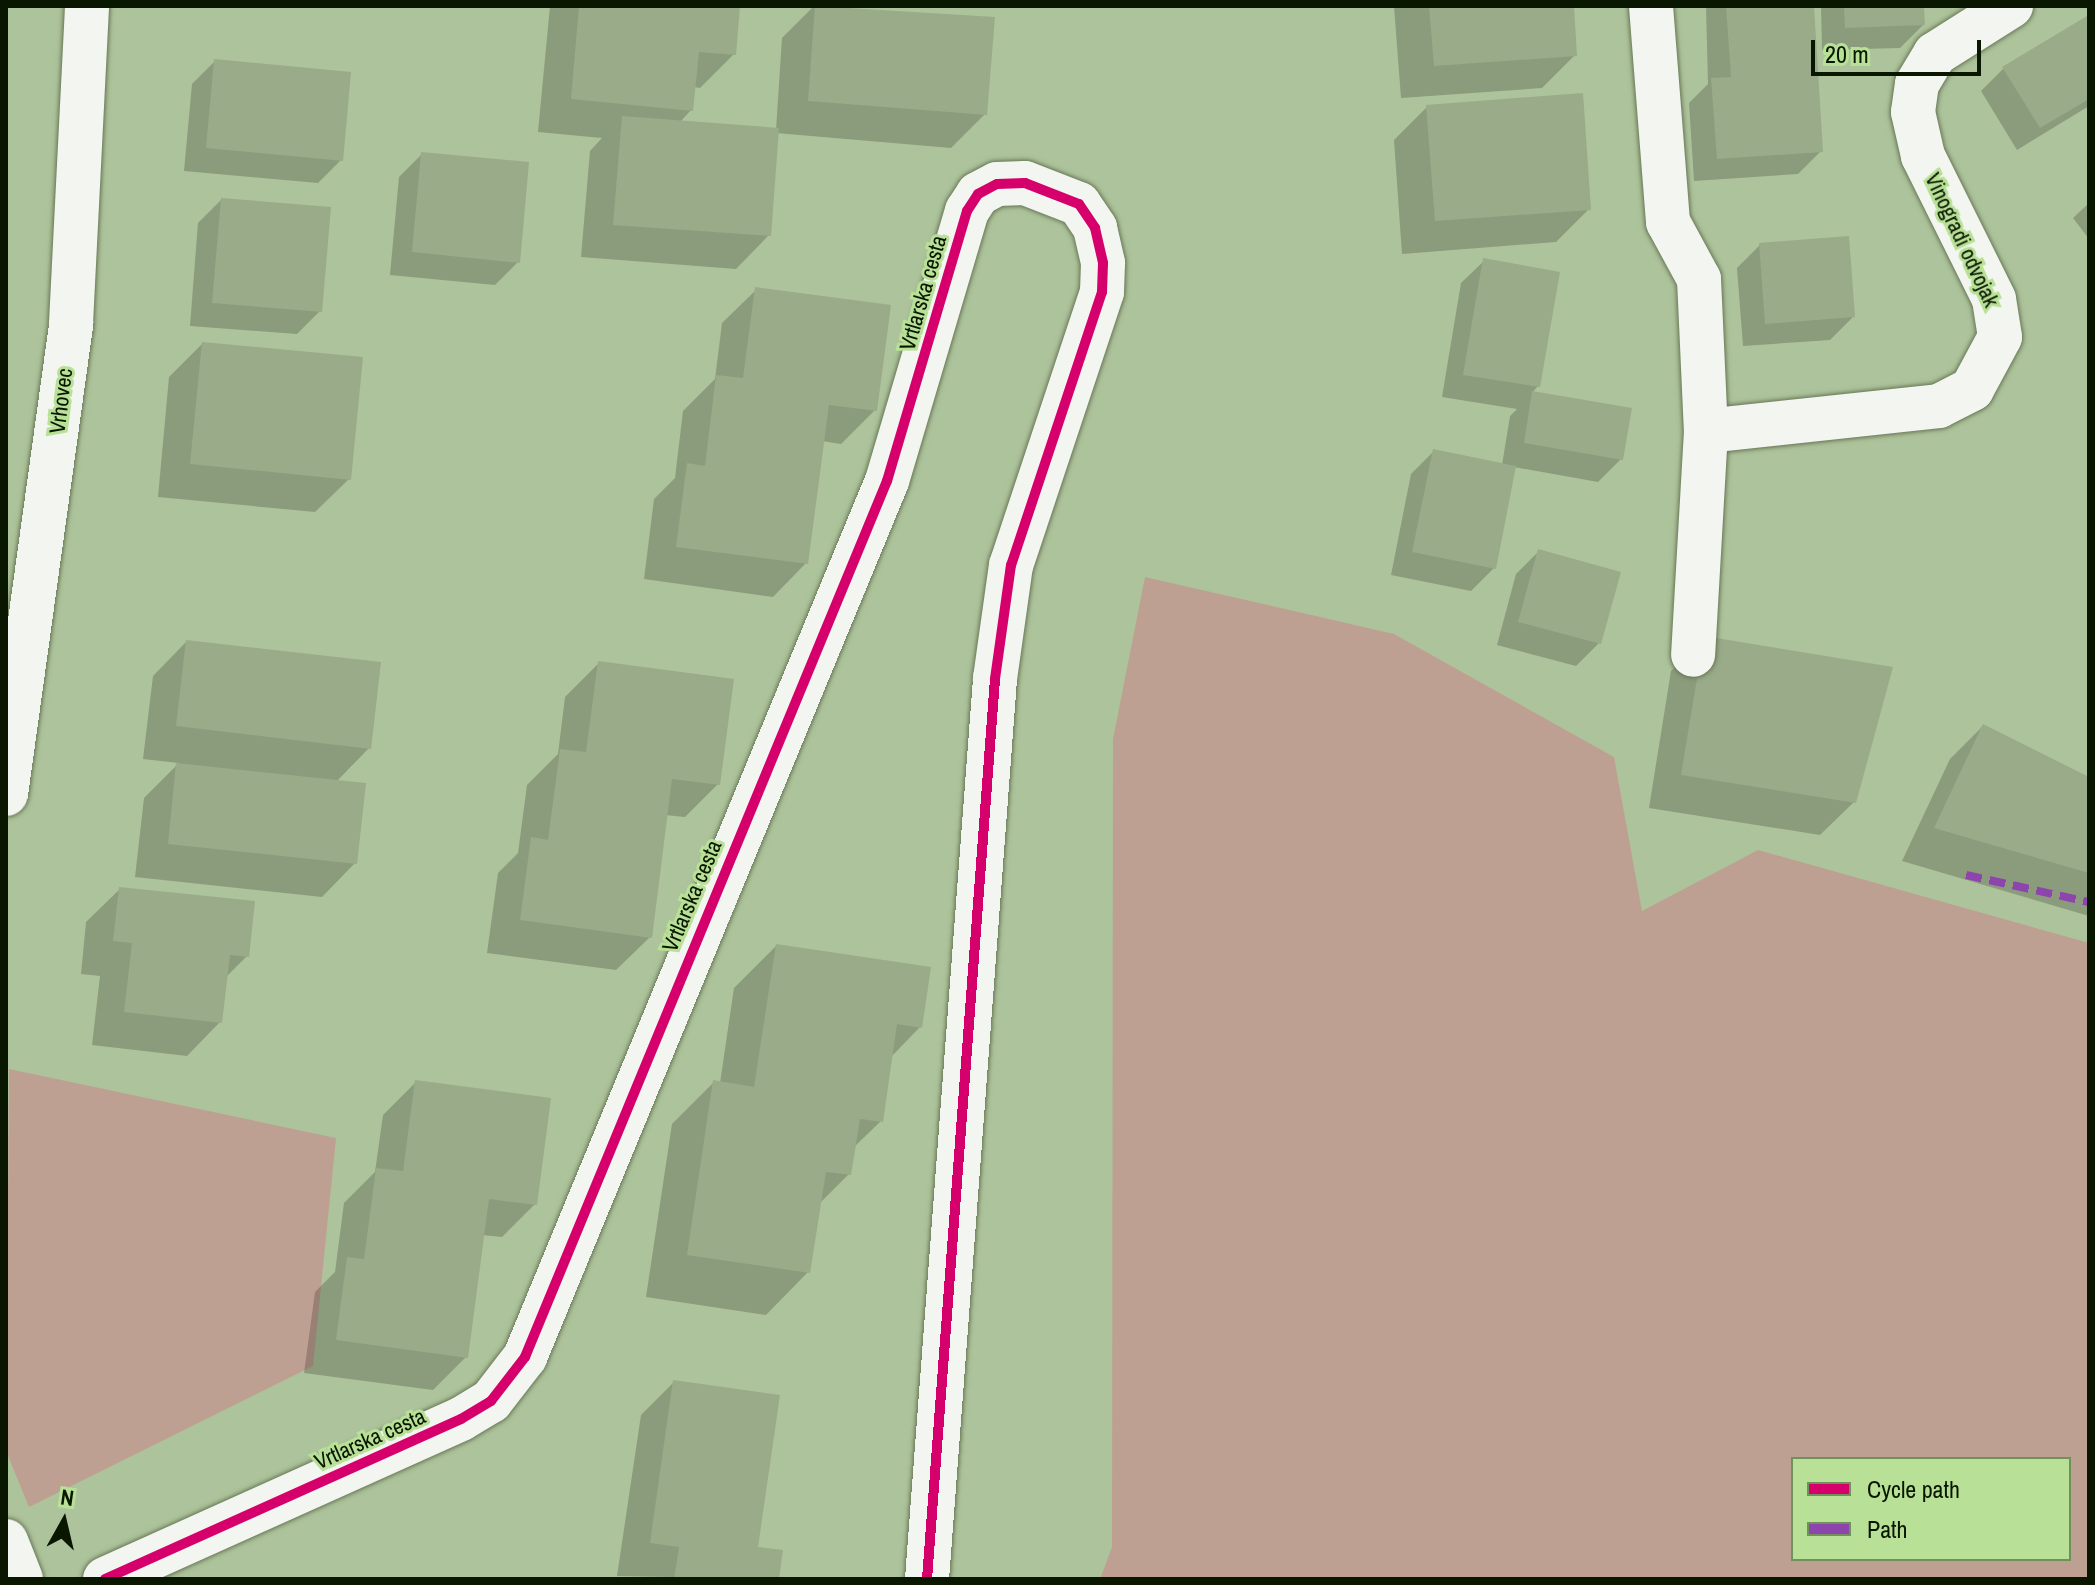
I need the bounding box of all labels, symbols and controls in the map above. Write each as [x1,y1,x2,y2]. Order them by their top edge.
scale bar [1815,24,1985,74]
text: 20 m [1825,38,1869,70]
street label: Vinogradi odvojak [1919,169,2005,311]
street label: Vrtlarska cesta [894,232,952,354]
street label: Vrhovec [44,367,78,435]
street label: Vrtlarska cesta [657,836,727,956]
street label: Vrtlarska cesta [310,1403,430,1475]
legend [1791,1457,2071,1561]
text: Cycle path [1867,1473,1960,1505]
north arrow [24,1481,104,1561]
text: N [59,1481,76,1513]
text: Path [1867,1513,1908,1545]

